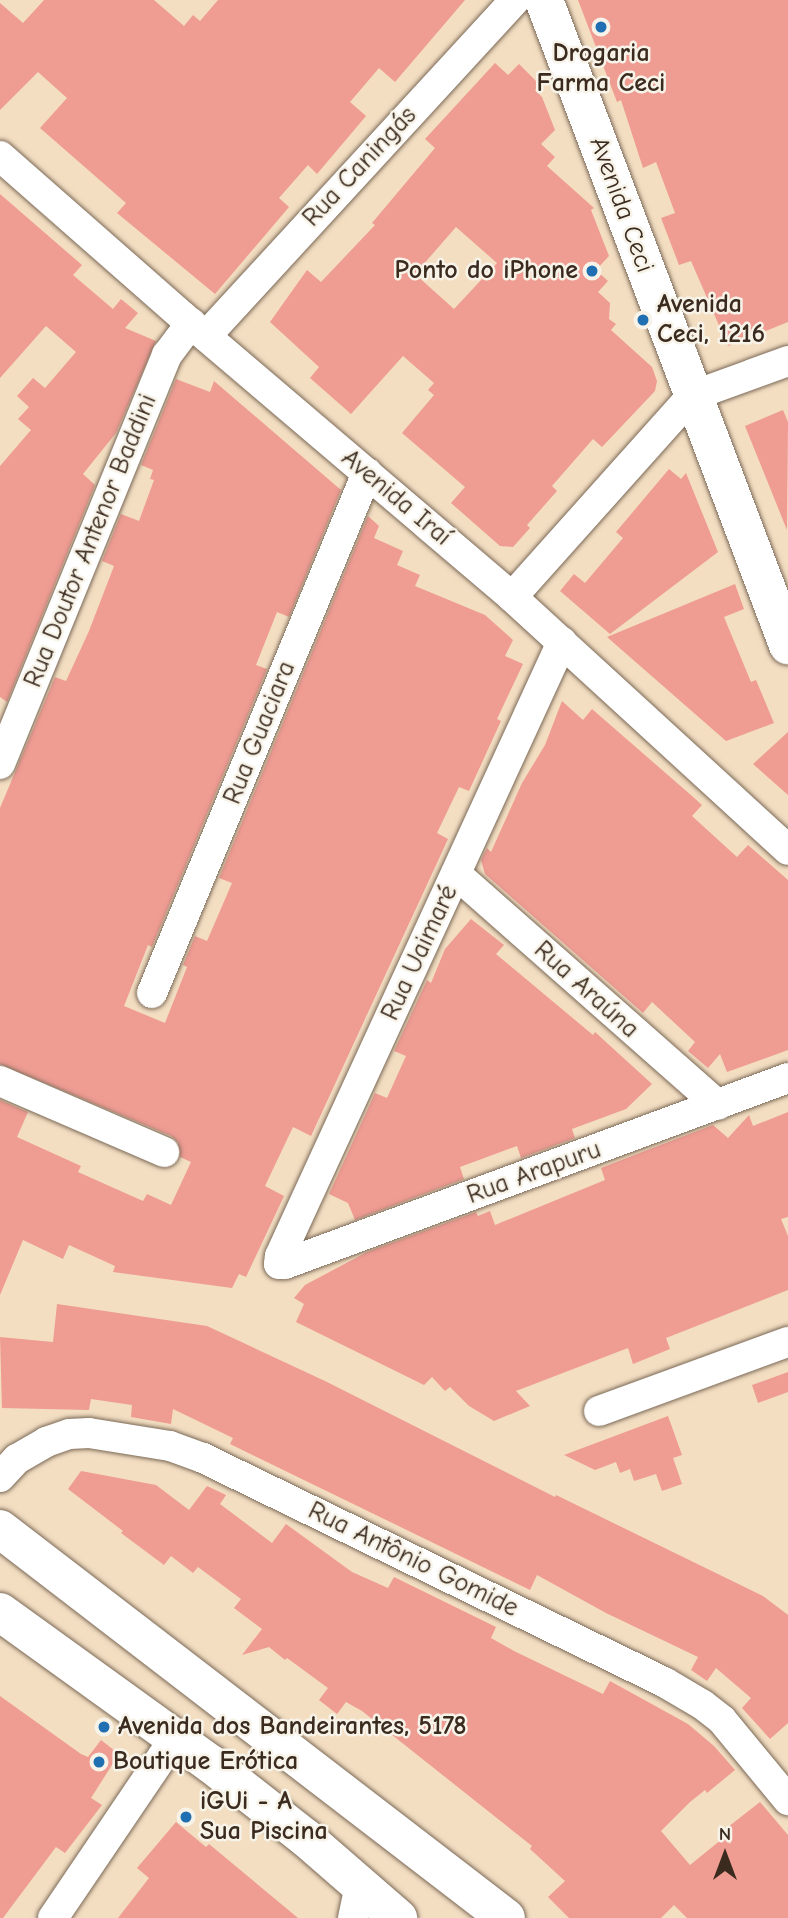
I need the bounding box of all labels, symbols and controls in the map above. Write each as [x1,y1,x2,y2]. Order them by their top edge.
marker: Drogaria Farma Ceci [593,19,609,35]
place label: Drogaria Farma Ceci [537,38,665,100]
street label: Rua Caningás [296,100,424,234]
street label: Avenida Ceci [582,133,660,277]
place label: Ponto do iPhone [394,255,578,287]
marker: Ponto do iPhone [584,263,600,279]
place label: Avenida Ceci, 1216 [657,289,765,350]
marker: Avenida Ceci, 1216 [635,312,651,328]
street label: Rua Doutor Antenor Baddini [18,390,164,692]
street label: Avenida Iraí [335,443,457,553]
street label: Rua Guaciara [217,657,303,809]
street label: Rua Uaimaré [375,880,465,1026]
street label: Rua Araúna [527,935,645,1045]
street label: Rua Arapuru [463,1134,605,1212]
street label: Rua Antônio Gomide [303,1496,523,1624]
place label: Avenida dos Bandeirantes, 5178 [118,1711,467,1743]
marker: Avenida dos Bandeirantes, 5178 [96,1719,112,1735]
place label: Boutique Erótica [113,1746,298,1778]
marker: Boutique Erótica [91,1754,107,1770]
place label: iGUi - A Sua Piscina [200,1786,328,1848]
marker: iGUi - A Sua Piscina [178,1809,194,1825]
north arrow [690,1820,760,1890]
text: N [719,1823,731,1845]

